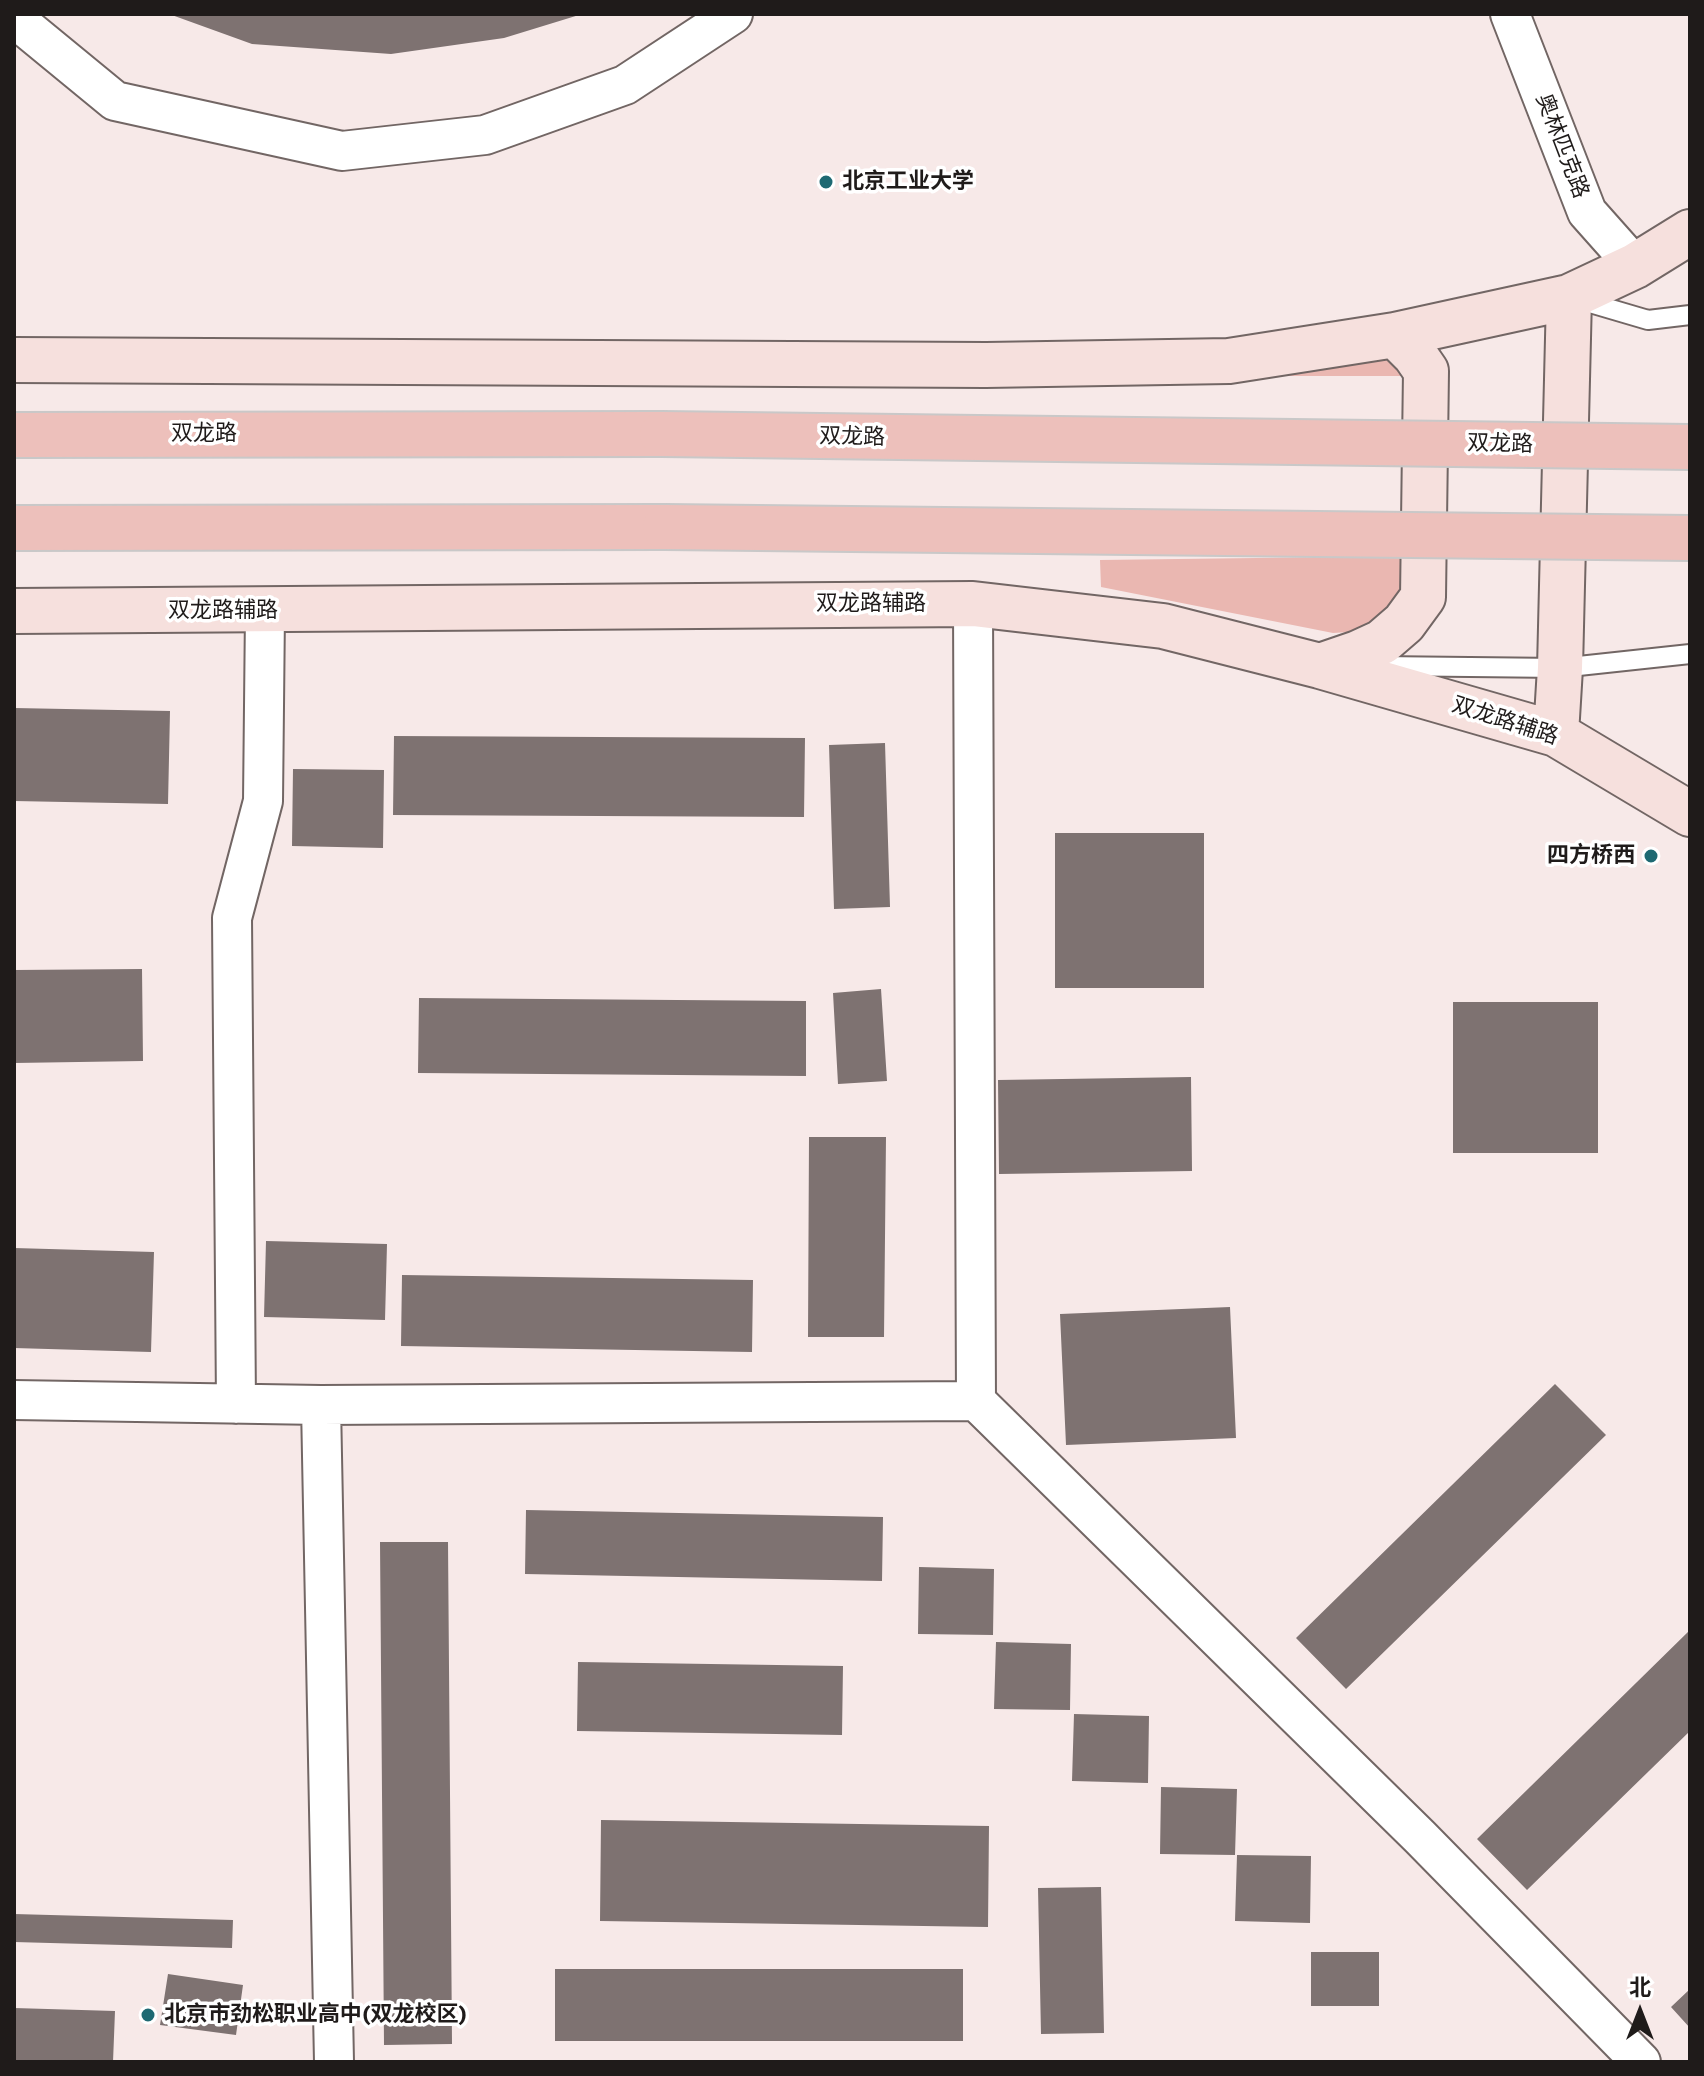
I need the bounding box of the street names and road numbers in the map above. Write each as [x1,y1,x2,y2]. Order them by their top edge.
street label: 奥林匹克路 [1530,90,1594,202]
street label: 双龙路 [171,421,237,447]
street label: 双龙路 [819,423,885,451]
street label: 双龙路 [1467,430,1533,458]
street label: 双龙路辅路 [816,591,926,617]
street label: 双龙路辅路 [168,598,278,624]
street label: 双龙路辅路 [1449,691,1561,751]

